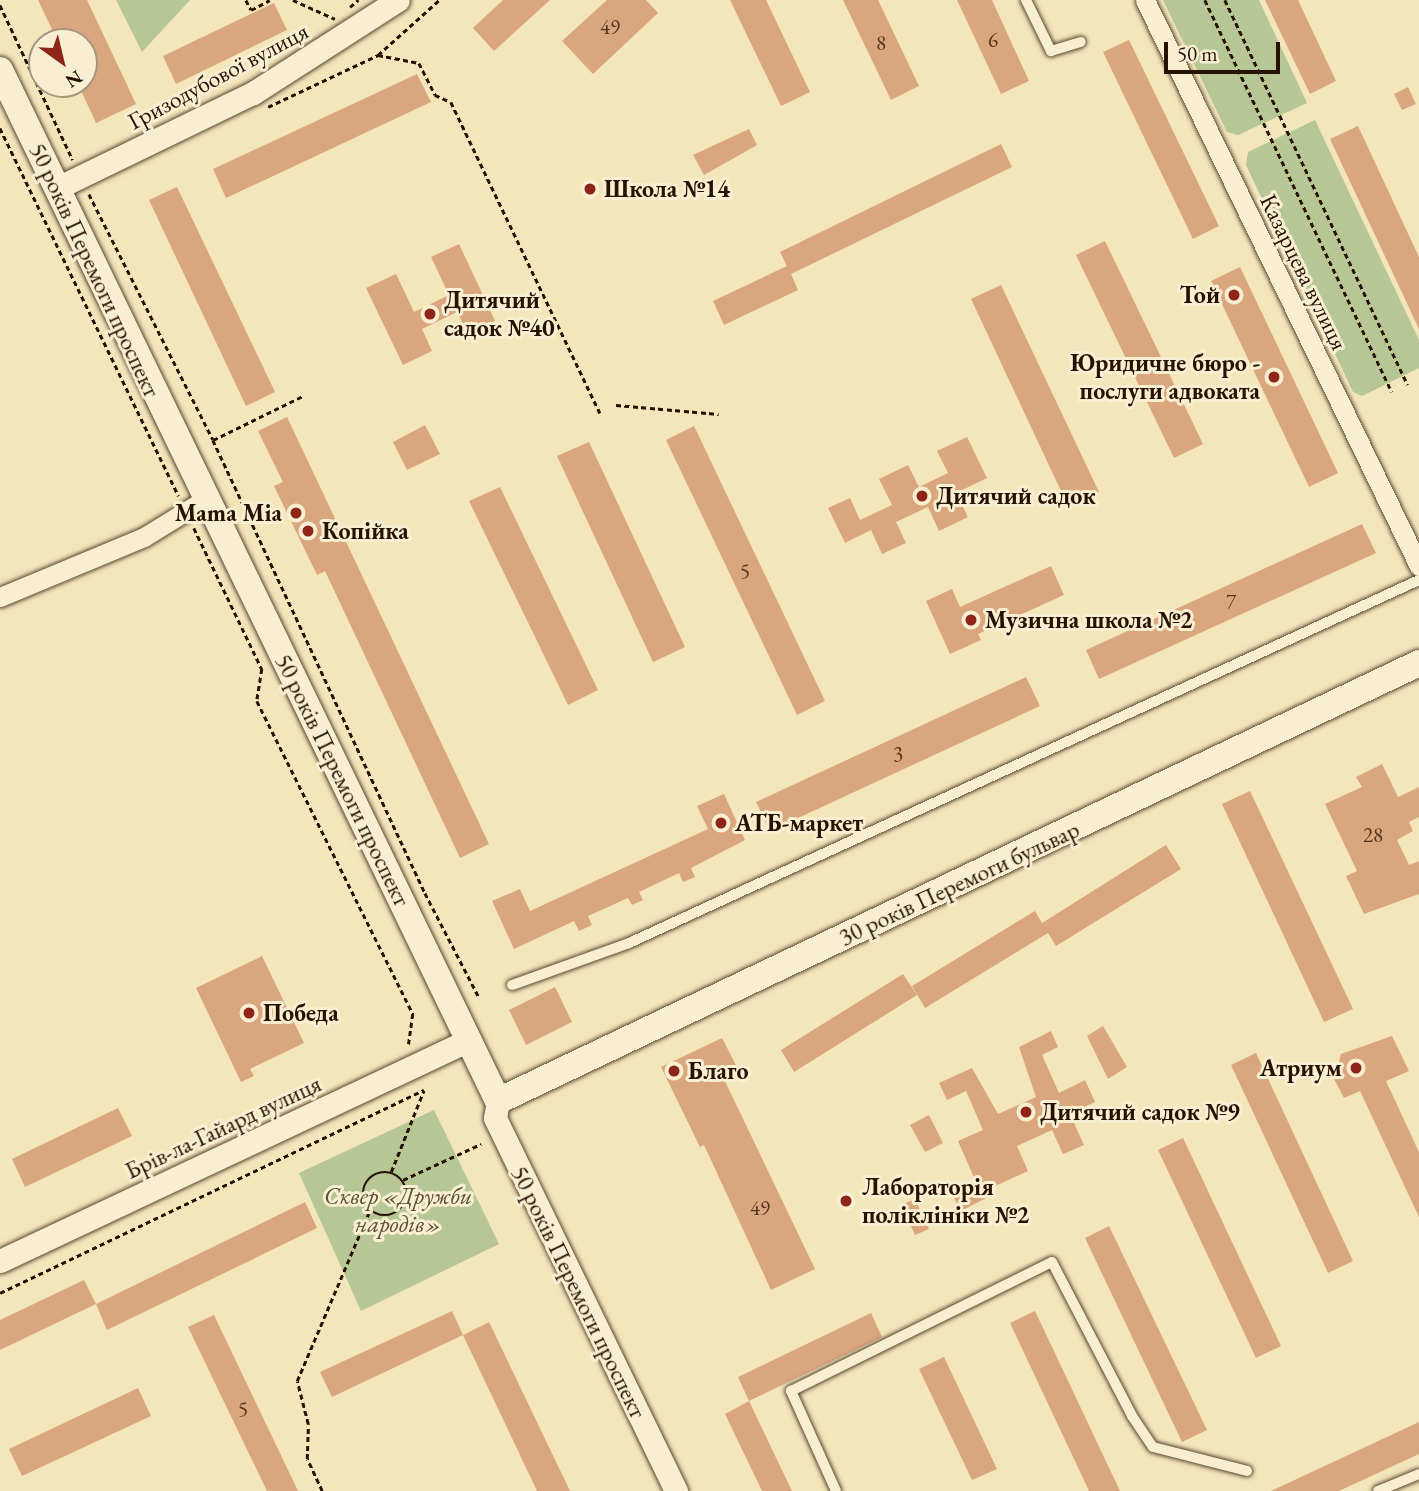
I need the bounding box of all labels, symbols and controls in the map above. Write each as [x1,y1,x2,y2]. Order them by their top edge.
house number: 49 [600,14,620,40]
street label: Гризодубової вулиця [123,16,313,136]
house number: 6 [988,27,998,53]
north arrow [28,28,98,98]
scale bar [1167,28,1282,72]
house number: 8 [876,30,886,56]
text: 50 m [1177,40,1218,67]
text: N [61,65,87,94]
street label: 50 років Перемоги проспект [23,138,167,402]
place label: Школа №14 [604,175,730,203]
marker: Школа №14 [582,181,598,197]
street label: Казарцева вулиця [1254,189,1354,355]
place label: Той [1179,281,1220,309]
place label: Дитячий садок №40 [444,286,555,342]
marker: Той [1226,287,1242,303]
marker: Дитячий садок №40 [422,306,438,322]
place label: Юридичне бюро - послуги адвоката [1070,349,1260,405]
marker: Юридичне бюро - послуги адвоката [1266,369,1282,385]
place label: Дитячий садок [936,482,1096,510]
marker: Дитячий садок [914,488,930,504]
place label: Mama Mia [175,499,282,527]
marker: Mama Mia [288,505,304,521]
place label: Копійка [322,517,409,545]
marker: Копійка [300,523,316,539]
house number: 5 [740,558,750,584]
house number: 7 [1226,589,1236,615]
place label: Музична школа №2 [985,606,1193,634]
marker: Музична школа №2 [963,612,979,628]
street label: 50 років Перемоги проспект [269,649,417,911]
house number: 3 [893,741,903,767]
place label: АТБ-маркет [735,809,863,837]
marker: АТБ-маркет [713,815,729,831]
street label: 30 років Перемоги бульвар [834,815,1084,951]
house number: 28 [1363,822,1383,848]
place label: Победа [263,999,339,1027]
marker: Победа [241,1005,257,1021]
place label: Атриум [1260,1054,1342,1082]
place label: Благо [688,1057,749,1085]
marker: Атриум [1348,1060,1364,1076]
marker: Благо [666,1063,682,1079]
street label: Брів-ла-Гайард вулиця [120,1069,326,1185]
place label: Дитячий садок №9 [1040,1098,1240,1126]
marker: Дитячий садок №9 [1018,1104,1034,1120]
street label: 50 років Перемоги проспект [505,1161,653,1423]
place label: Лабораторія поліклініки №2 [862,1173,1029,1229]
park label: Сквер «Дружби народів» [324,1182,472,1238]
marker: Лабораторія поліклініки №2 [836,1191,856,1211]
house number: 49 [750,1195,770,1221]
house number: 5 [238,1396,248,1422]

